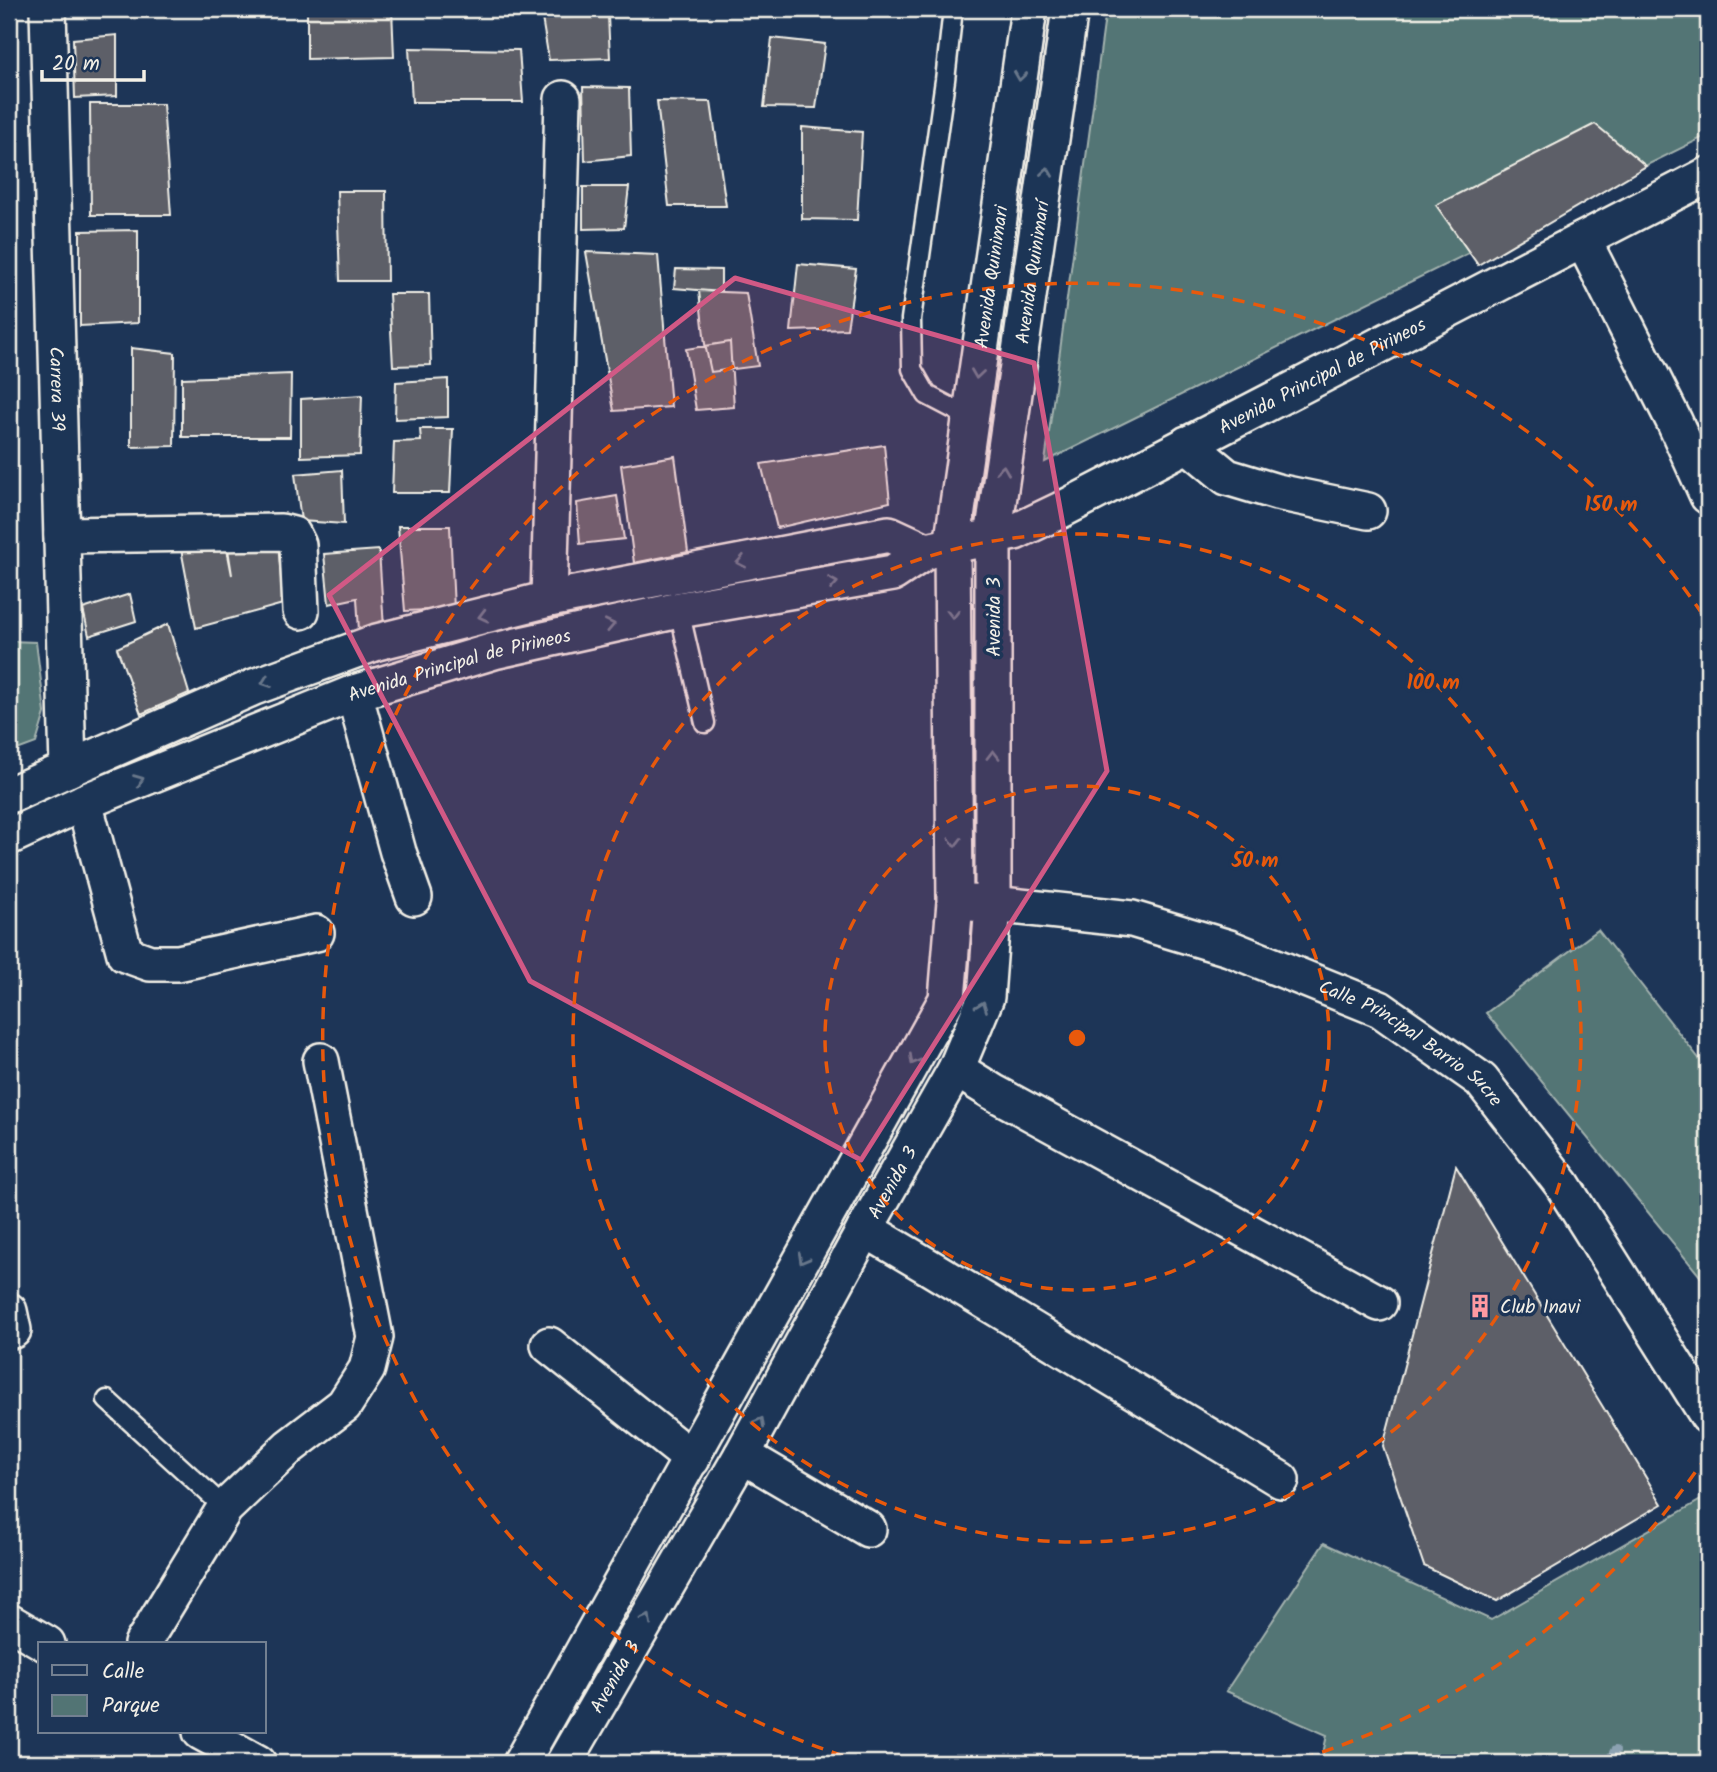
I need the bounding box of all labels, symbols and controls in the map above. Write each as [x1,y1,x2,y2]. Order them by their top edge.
scale bar [42,38,144,82]
text: 20 m [52,48,100,81]
one-way arrow [1013,70,1028,82]
one-way arrow [1039,166,1054,178]
street label: Avenida Quinimarí [1008,195,1059,346]
street label: Avenida Quinimari [967,202,1018,351]
street label: Avenida Principal de Pirineos [1214,311,1432,443]
street label: Carrera 39 [40,346,72,432]
one-way arrow [970,368,985,380]
one-way arrow [996,464,1011,475]
text: 150 m [1584,489,1638,522]
one-way arrow [736,554,747,569]
one-way arrow [827,576,839,591]
street label: Avenida 3 [980,577,1010,657]
one-way arrow [477,608,489,622]
one-way arrow [945,609,961,620]
one-way arrow [604,619,616,634]
street label: Avenida Principal de Pirineos [344,621,574,711]
text: 100 m [1406,667,1460,700]
one-way arrow [260,674,272,688]
one-way arrow [985,750,1001,760]
one-way arrow [132,775,144,789]
one-way arrow [947,837,963,847]
text: 50 m [1231,845,1278,878]
street label: Calle Principal Barrio Sucre [1314,973,1510,1114]
one-way arrow [973,1001,987,1013]
centre of rings [1065,1026,1089,1050]
one-way arrow [909,1053,922,1065]
street label: Avenida 3 [861,1141,926,1225]
one-way arrow [798,1252,811,1264]
building icon: Club Inavi [1466,1292,1494,1320]
place label: Club Inavi [1500,1293,1582,1323]
one-way arrow [752,1416,765,1429]
one-way arrow [639,1614,652,1627]
street label: Avenida 3 [583,1635,649,1719]
legend [38,1642,266,1734]
text: Calle [102,1656,145,1689]
text: Parque [102,1690,160,1723]

